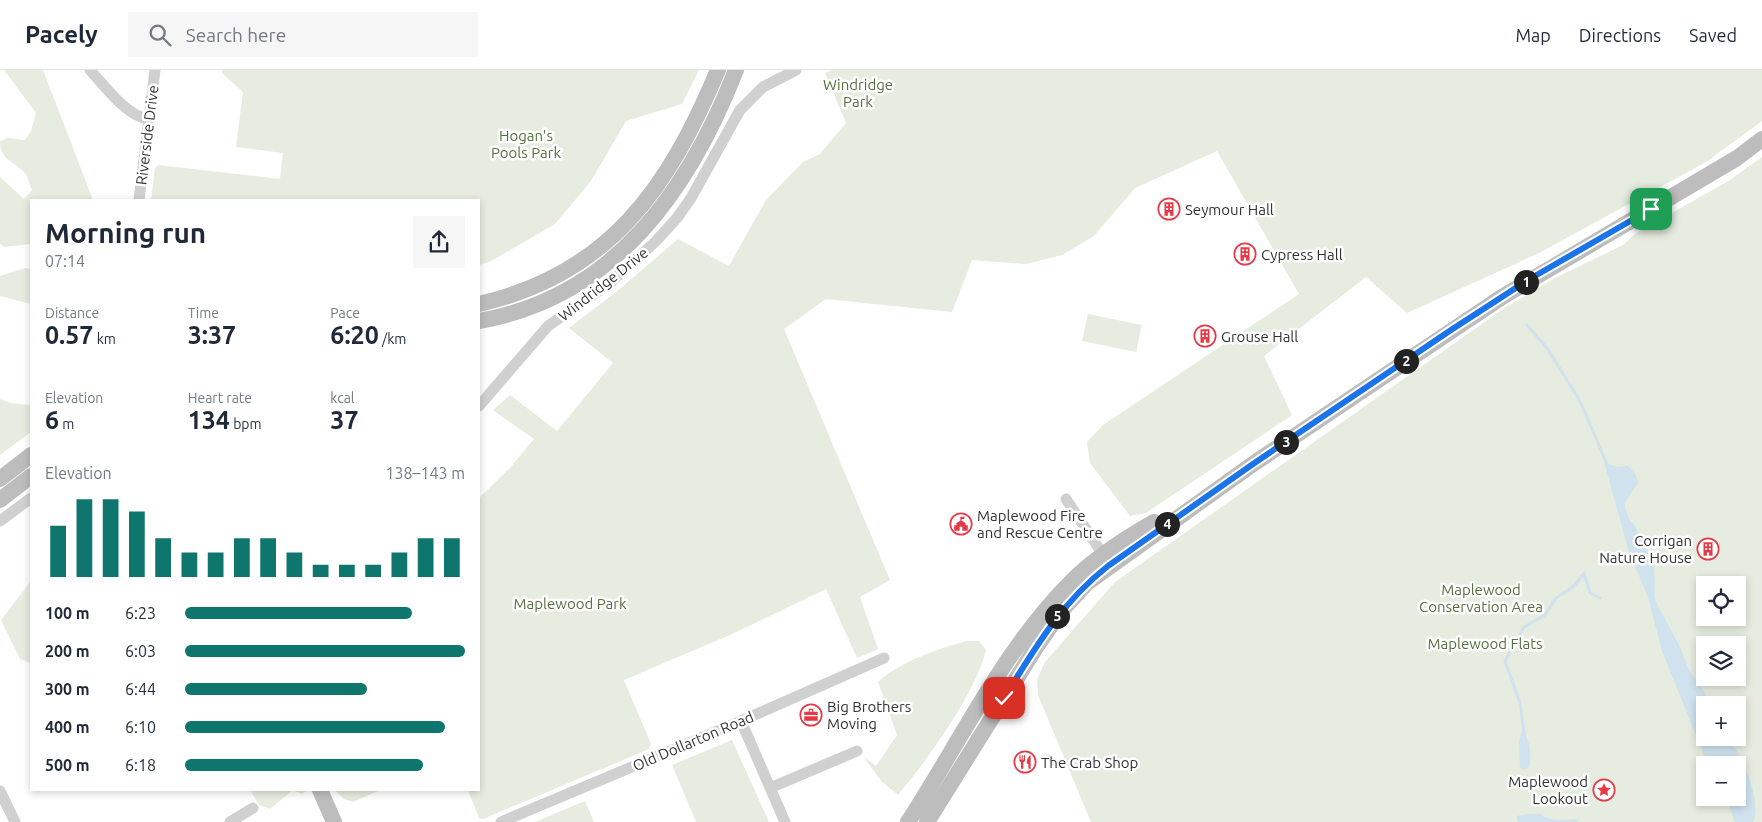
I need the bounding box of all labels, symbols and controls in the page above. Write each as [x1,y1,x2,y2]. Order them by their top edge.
search box [128,12,478,57]
text: Pacely [25,21,98,48]
icon: search [146,21,174,49]
text: Search here [186,24,286,46]
text: Map [1515,25,1551,45]
text: Directions [1579,25,1661,45]
text: Saved [1689,25,1737,45]
park label: Windridge Park [823,76,893,110]
street label: Riverside Drive [132,84,162,186]
park label: Hogan's Pools Park [491,127,561,161]
pin [1630,188,1672,230]
icon: arrive [1637,195,1665,223]
building icon: Seymour Hall [1157,197,1181,221]
place label: Seymour Hall [1185,201,1274,218]
button: share [413,216,465,268]
text: Morning run [45,217,206,248]
building icon: Cypress Hall [1233,242,1257,266]
street label: Windridge Drive [555,244,651,324]
place label: Cypress Hall [1261,246,1343,263]
text: 07:14 [45,252,85,270]
pin: 1 [1514,270,1538,294]
text: 1 [1523,274,1530,290]
text: Distance [45,305,99,321]
text: Time [188,305,219,321]
text: Pace [330,305,360,321]
text: 0.57 [45,321,93,349]
text: 3:37 [188,321,236,349]
text: 6:20 [330,321,379,349]
building icon: Grouse Hall [1193,324,1217,348]
place label: Grouse Hall [1221,328,1298,345]
text: km [93,331,116,347]
text: /km [379,331,406,347]
pin: 2 [1394,348,1418,374]
text: 2 [1403,353,1410,369]
text: Elevation [45,390,103,406]
text: Heart rate [188,390,252,406]
text: kcal [330,390,355,406]
text: 6 [45,406,59,434]
text: 134 [188,406,230,434]
text: 37 [330,406,359,434]
text: m [59,416,74,432]
text: bpm [230,416,262,432]
pin: 3 [1274,430,1298,454]
text: 3 [1283,434,1290,450]
text: Elevation [45,464,112,482]
text: 138–143 m [385,464,465,482]
place label: Maplewood Fire and Rescue Centre [977,507,1103,541]
public building icon: Maplewood Fire and Rescue Centre [949,512,973,536]
pin: 4 [1154,512,1180,536]
text: 4 [1164,516,1171,532]
place label: Corrigan Nature House [1599,532,1692,566]
building icon: Corrigan Nature House [1696,537,1720,561]
map controls [1696,576,1746,806]
button: locate [1696,576,1746,626]
park label: Maplewood Conservation Area [1419,581,1543,615]
park label: Maplewood Park [514,595,627,612]
text: 100 m [45,604,90,622]
text: 6:23 [125,604,156,622]
pin: 5 [1044,604,1070,628]
text: 5 [1054,608,1061,624]
park label: Maplewood Flats [1427,635,1543,652]
button: layers [1696,636,1746,686]
text: 200 m [45,642,90,660]
text: 6:03 [125,642,156,660]
pin [983,677,1025,719]
text: 300 m [45,680,90,698]
text: 6:44 [125,680,156,698]
icon: check [990,684,1018,712]
button: + [1696,696,1746,746]
place label: Big Brothers Moving [827,698,911,732]
office icon: Big Brothers Moving [799,703,823,727]
street label: Old Dollarton Road [630,708,756,774]
text: 400 m [45,718,90,736]
text: 6:10 [125,718,156,736]
restaurant icon: The Crab Shop [1013,750,1037,774]
place label: The Crab Shop [1041,754,1138,771]
text: 500 m [45,756,90,774]
text: 6:18 [125,756,156,774]
button: − [1696,756,1746,806]
place label: Maplewood Lookout [1508,773,1588,807]
place icon: Maplewood Lookout [1592,778,1616,802]

